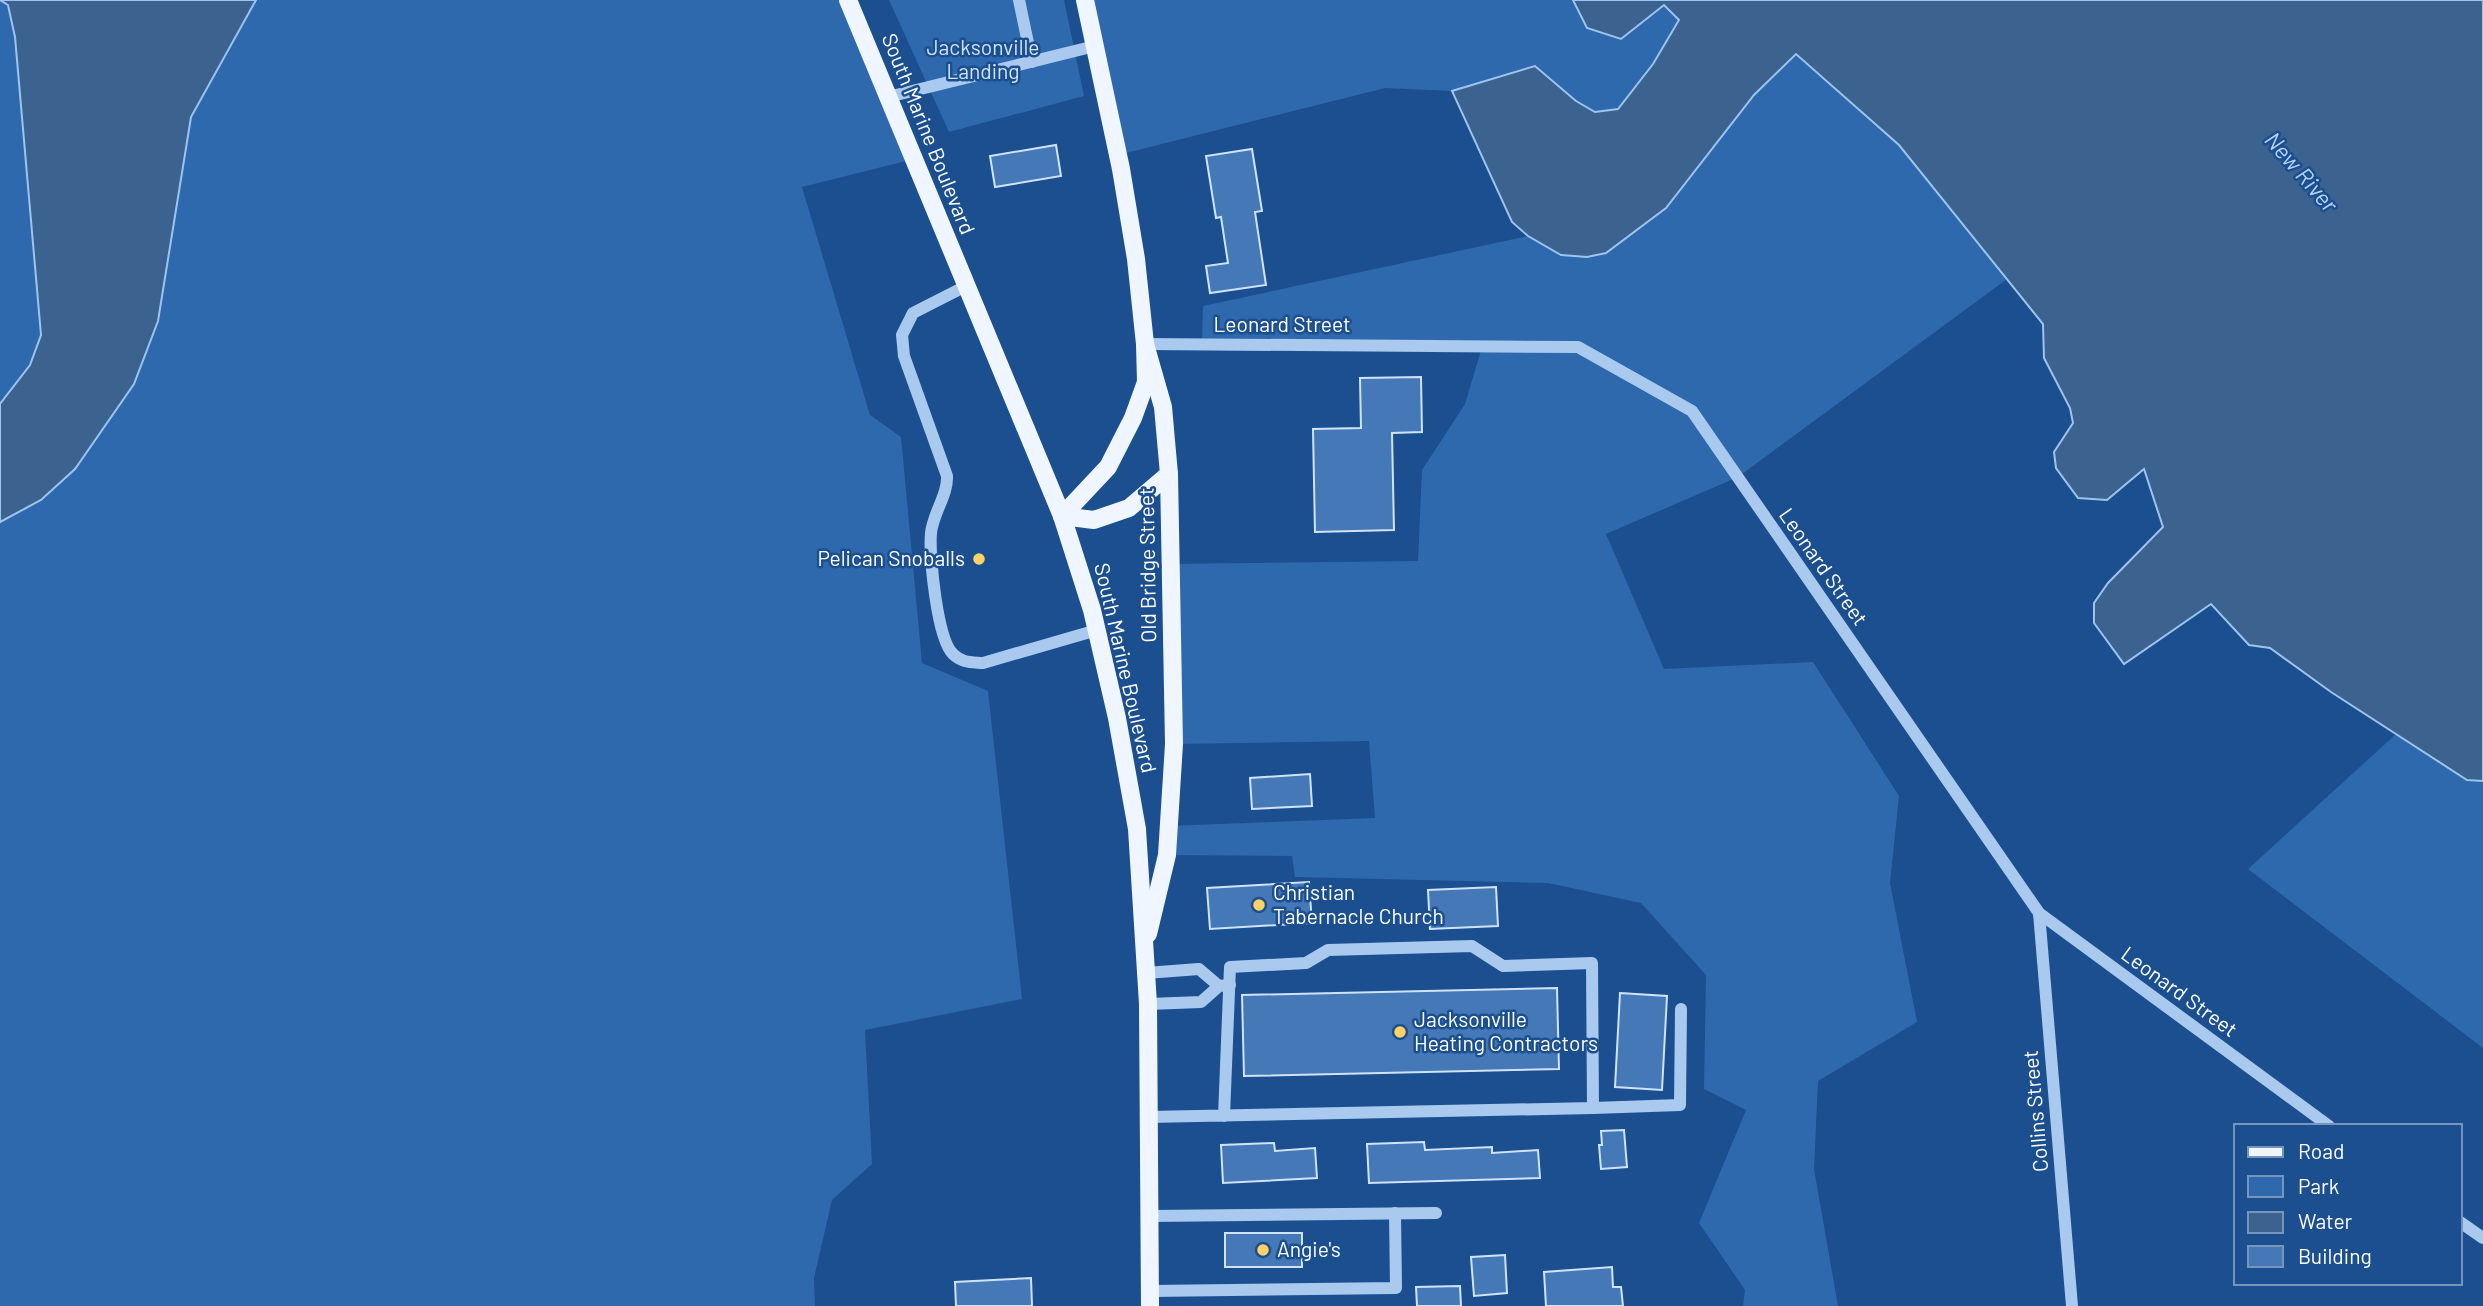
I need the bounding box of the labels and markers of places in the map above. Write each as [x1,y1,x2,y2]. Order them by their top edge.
place label: Pelican Snoballs [818,545,965,570]
marker: Pelican Snoballs [971,551,987,567]
place label: Christian Tabernacle Church [1273,879,1444,928]
marker: Christian Tabernacle Church [1251,897,1267,913]
place label: Jacksonville Heating Contractors [1414,1006,1598,1055]
marker: Jacksonville Heating Contractors [1392,1024,1408,1040]
place label: Angie's [1277,1236,1341,1261]
marker: Angie's [1255,1242,1271,1258]

